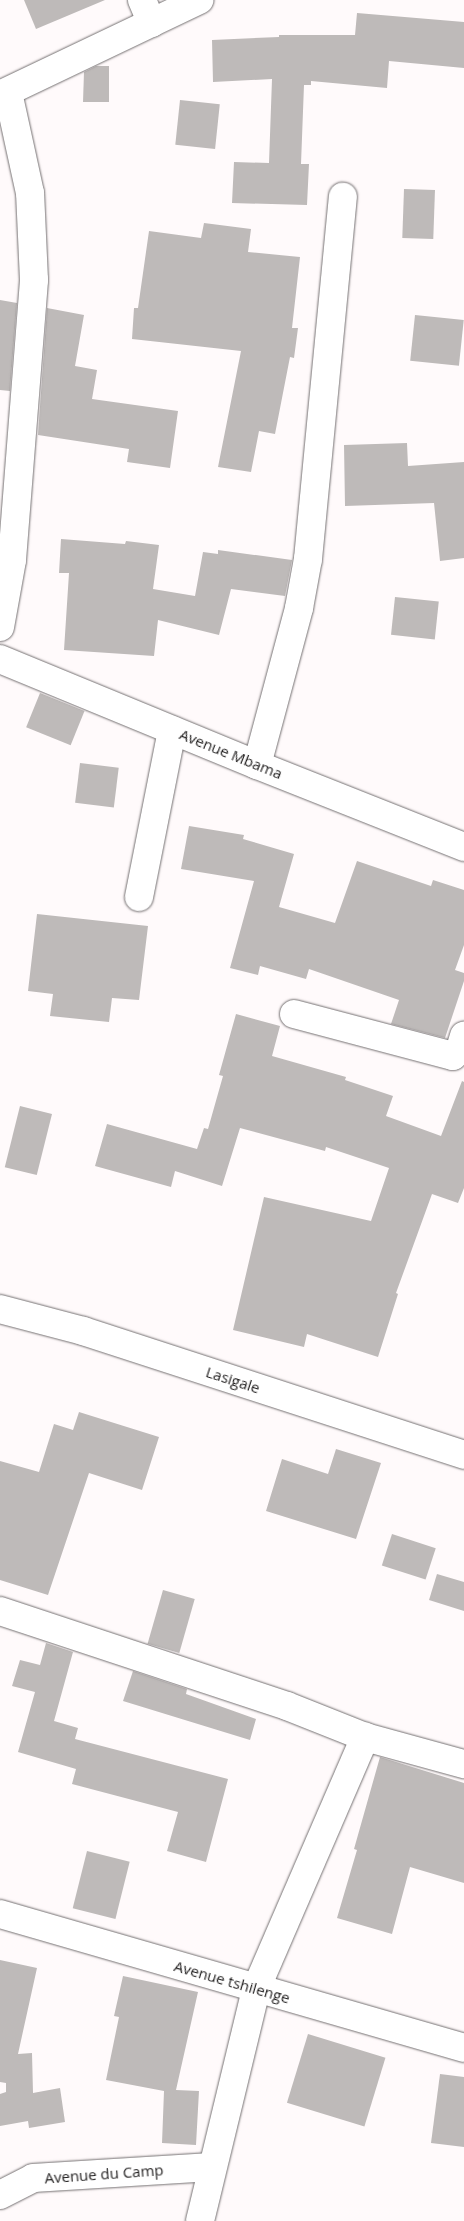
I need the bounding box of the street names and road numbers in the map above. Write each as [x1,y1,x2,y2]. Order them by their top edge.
street label: Avenue Mbama [177,725,285,783]
street label: Lasigale [204,1363,262,1397]
street label: Avenue tshilenge [172,1957,292,2007]
street label: Avenue du Camp [44,2161,164,2187]

